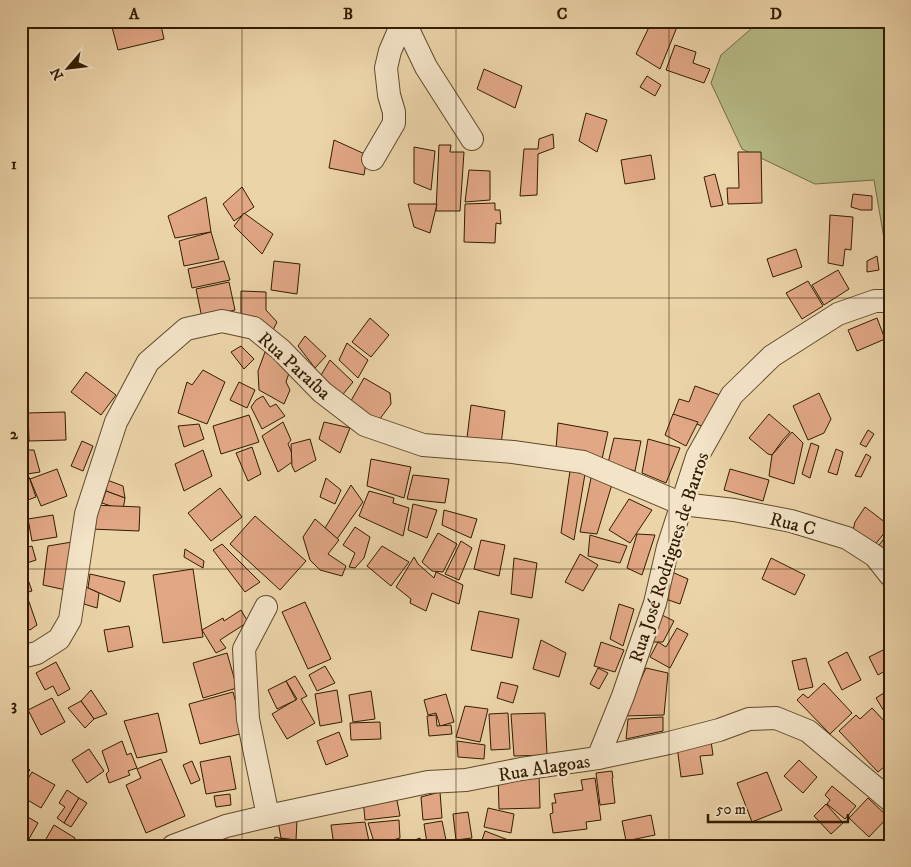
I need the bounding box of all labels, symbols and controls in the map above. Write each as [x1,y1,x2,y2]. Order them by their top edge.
text: A [128,4,140,24]
text: B [343,4,353,24]
text: C [557,4,567,24]
text: D [770,4,782,24]
north arrow [42,42,92,92]
text: N [47,64,68,83]
text: 1 [11,154,17,174]
street label: Rua Paraíba [253,327,335,405]
text: 2 [10,424,19,444]
street label: Rua José Rodrigues de Barros [625,449,714,666]
street label: Rua C [767,508,818,541]
text: 3 [11,695,17,715]
street label: Rua Alagoas [497,750,592,787]
scale bar [708,792,848,824]
text: 50 m [716,800,746,819]

